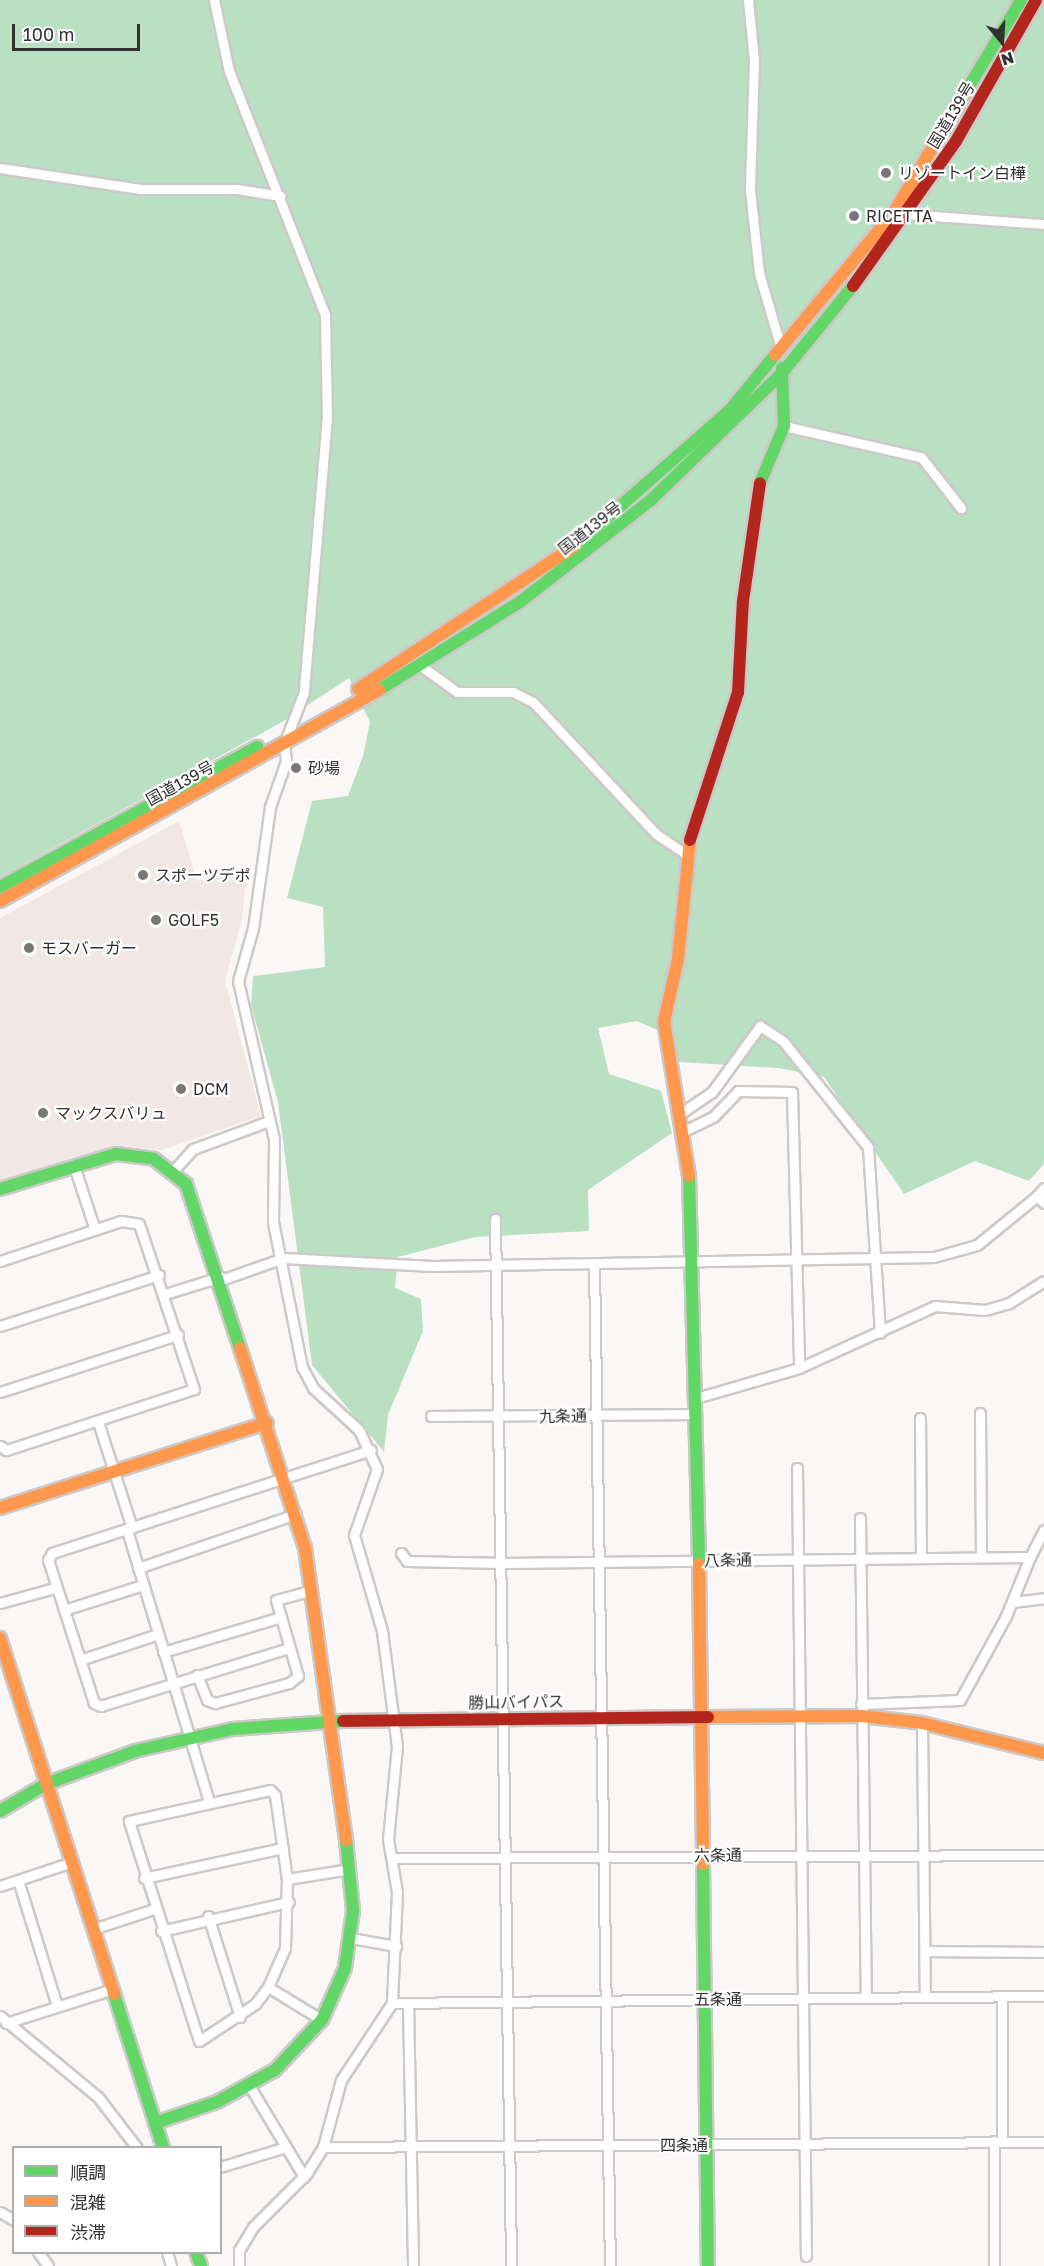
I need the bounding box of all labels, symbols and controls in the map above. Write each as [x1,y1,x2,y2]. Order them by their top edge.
scale bar [15,12,142,50]
north arrow [972,12,1032,72]
text: 100 m [23,23,74,45]
text: N [999,48,1016,71]
street label: 国道139号 [924,78,978,152]
place label: リゾートイン白樺 [898,163,1026,183]
marker: リゾートイン白樺 [879,166,893,180]
place label: RICETTA [866,206,933,226]
marker: RICETTA [847,209,861,223]
street label: 国道139号 [555,497,625,559]
street label: 国道139号 [143,756,217,810]
place label: 砂場 [308,758,340,778]
marker: 砂場 [289,761,303,775]
place label: スポーツデポ [155,865,251,885]
marker: スポーツデポ [136,868,150,882]
place label: GOLF5 [168,910,219,930]
marker: GOLF5 [149,913,163,927]
place label: モスバーガー [41,938,137,958]
marker: モスバーガー [22,941,36,955]
place label: DCM [193,1079,229,1099]
marker: DCM [174,1082,188,1096]
place label: マックスバリュ [55,1103,167,1123]
marker: マックスバリュ [36,1106,50,1120]
street label: 九条通 [539,1406,587,1426]
street label: 八条通 [704,1550,752,1570]
street label: 勝山バイパス [468,1692,564,1712]
street label: 六条通 [694,1845,742,1865]
street label: 五条通 [694,1989,742,2009]
street label: 四条通 [660,2135,708,2155]
legend [12,2146,222,2254]
text: 順調 [70,2161,106,2183]
text: 混雑 [70,2191,106,2213]
text: 渋滞 [70,2221,106,2243]

